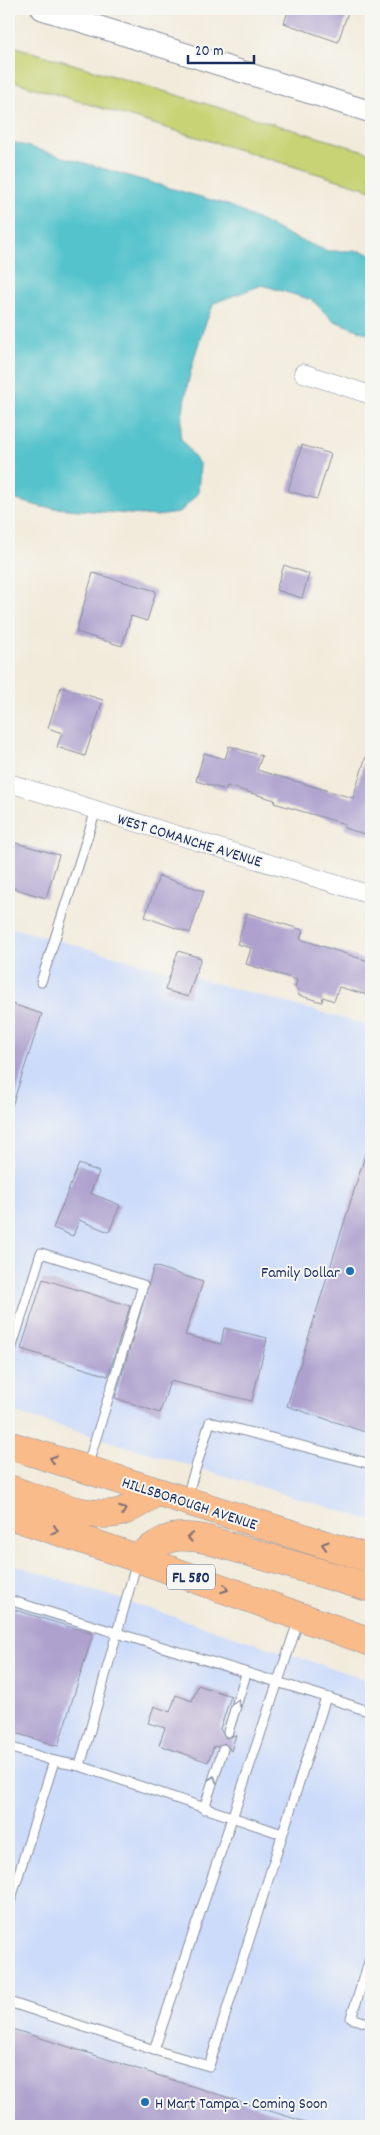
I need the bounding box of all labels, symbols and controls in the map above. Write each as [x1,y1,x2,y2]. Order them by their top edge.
scale bar [188,32,254,64]
text: 20 m [195,41,223,63]
street label: WEST COMANCHE AVENUE [114,808,265,875]
place label: Family Dollar [261,1262,340,1285]
marker: Family Dollar [344,1265,356,1277]
one-way arrow [49,1455,58,1465]
street label: HILLSBOROUGH AVENUE [118,1472,261,1537]
one-way arrow [118,1506,127,1516]
one-way arrow [50,1525,59,1535]
one-way arrow [185,1532,194,1542]
one-way arrow [321,1540,329,1550]
road number: FL 580 [167,1564,215,1590]
one-way arrow [220,1583,229,1593]
one-way arrow [231,1699,241,1707]
one-way arrow [208,1775,218,1783]
place label: H Mart Tampa - Coming Soon [155,2093,328,2116]
marker: H Mart Tampa - Coming Soon [139,2096,151,2108]

